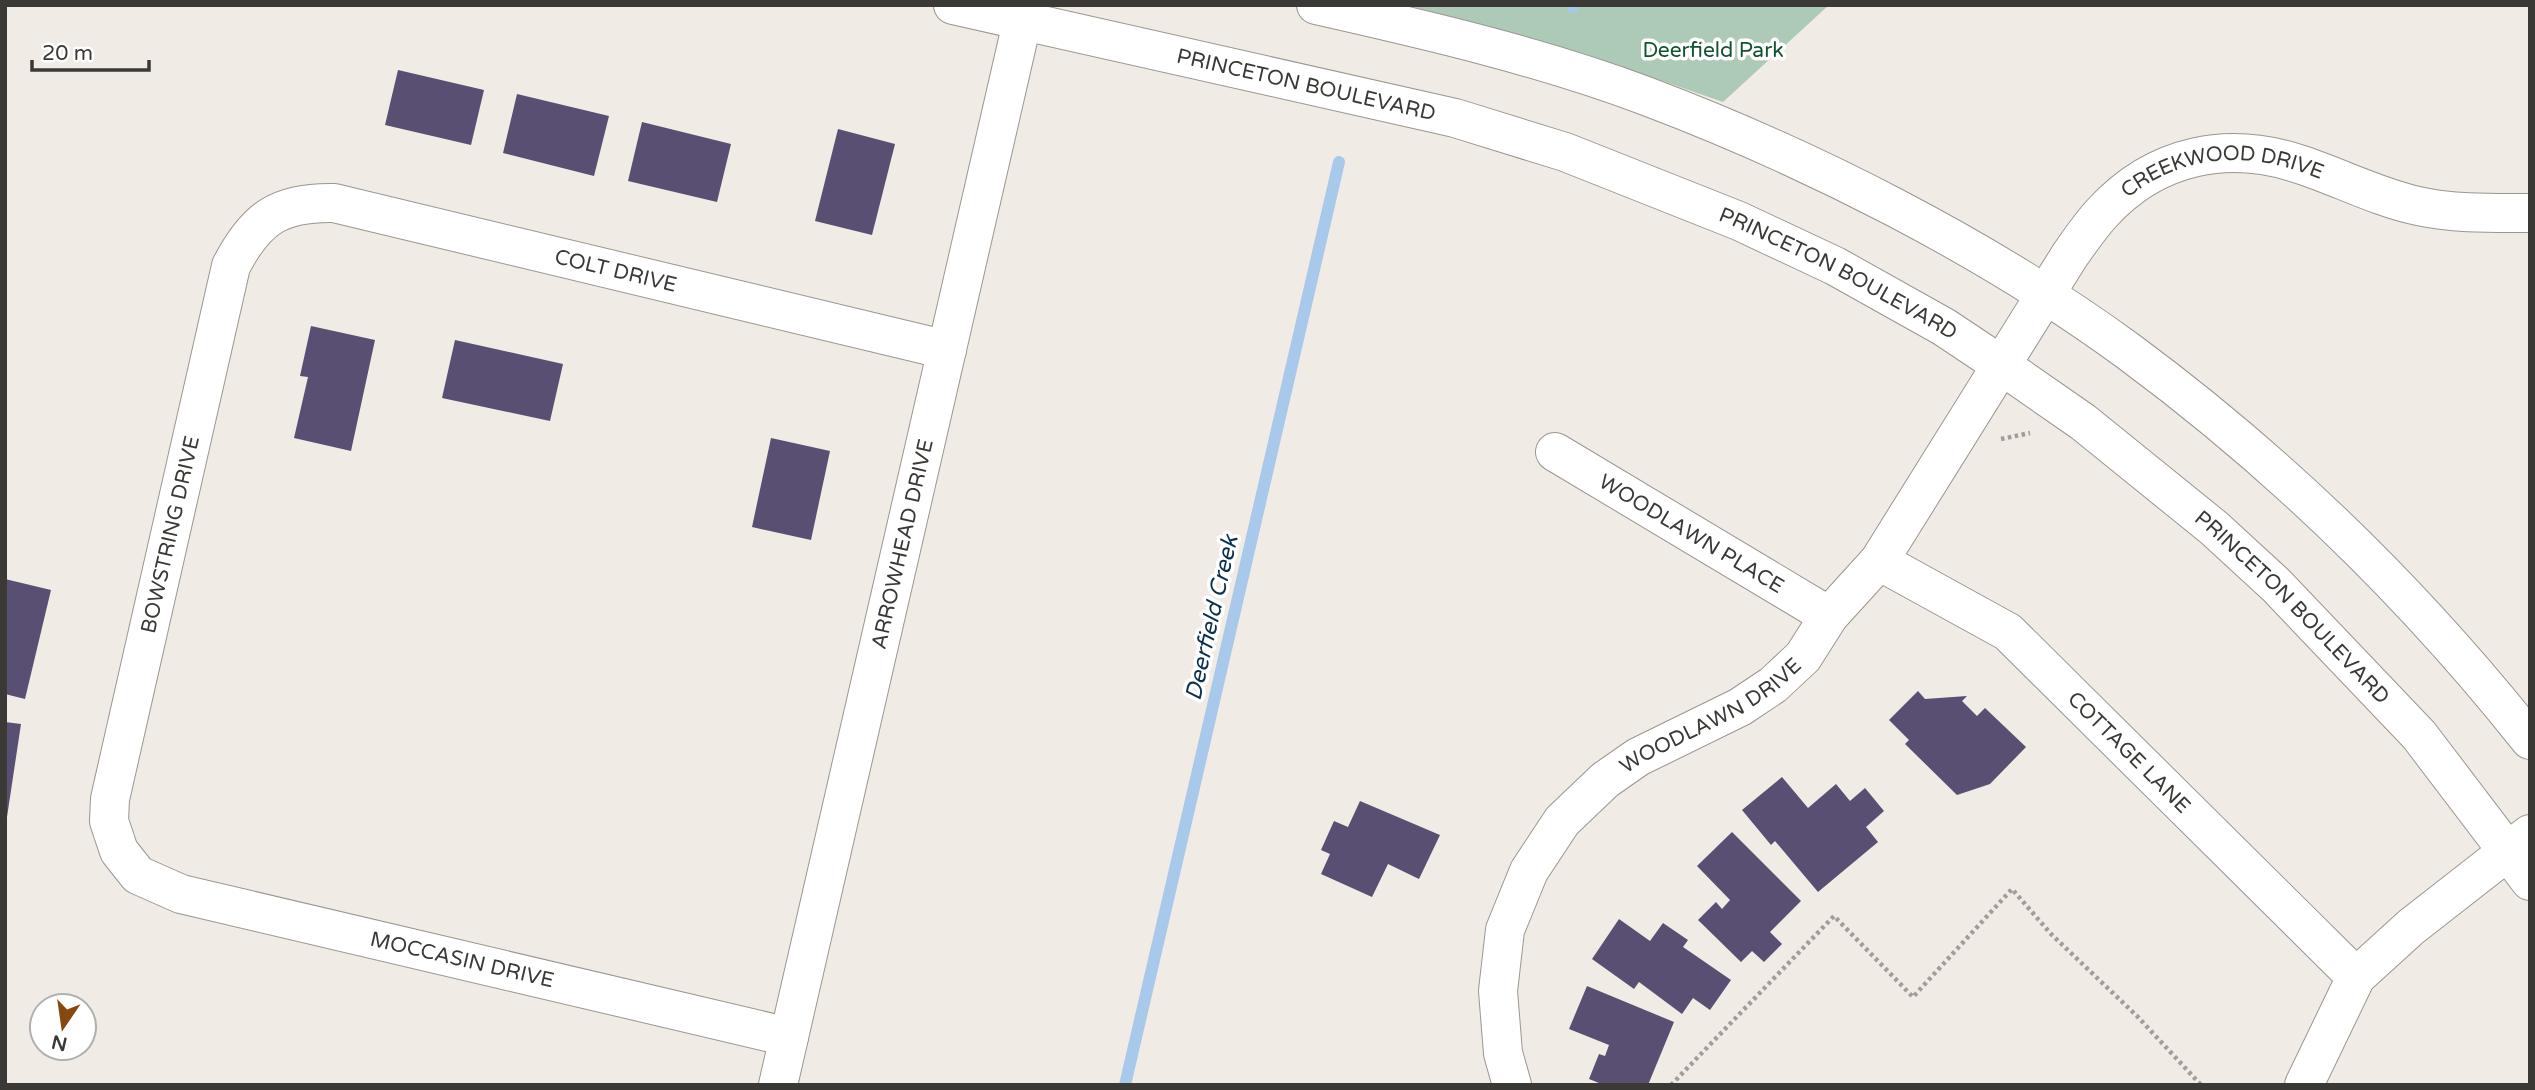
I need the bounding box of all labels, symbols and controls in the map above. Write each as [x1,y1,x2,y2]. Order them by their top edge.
scale bar [32,28,149,72]
park label: Deerfield Park [1642,38,1784,63]
text: 20 m [42,41,93,66]
street label: PRINCETON BOULEVARD [1174,43,1438,126]
street label: CREEKWOOD DRIVE [2116,141,2327,203]
street label: PRINCETON BOULEVARD [1716,202,1962,345]
street label: COLT DRIVE [552,244,679,297]
street label: BOWSTRING DRIVE [136,433,205,636]
street label: ARROWHEAD DRIVE [866,437,938,652]
street label: WOODLAWN PLACE [1594,469,1788,599]
street label: PRINCETON BOULEVARD [2190,505,2395,709]
water label: Deerfield Creek [1179,531,1245,703]
street label: WOODLAWN DRIVE [1615,653,1806,778]
street label: COTTAGE LANE [2063,686,2196,818]
street label: MOCCASIN DRIVE [368,927,556,993]
north arrow [28,992,98,1062]
text: N [49,1030,69,1055]

